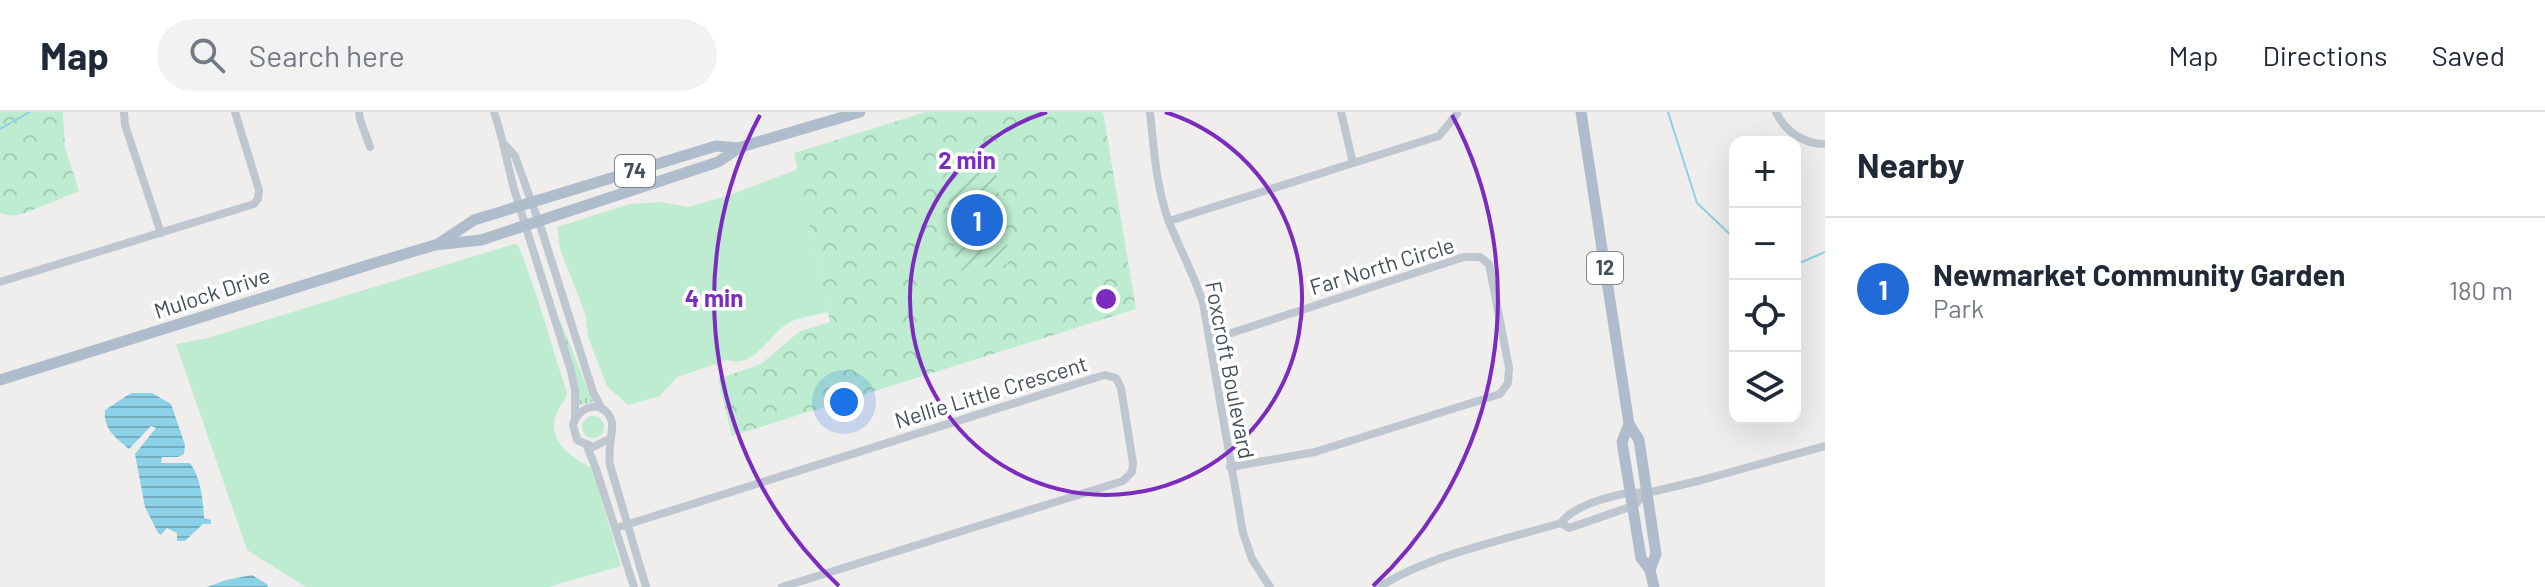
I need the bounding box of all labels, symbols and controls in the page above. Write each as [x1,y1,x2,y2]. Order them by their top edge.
search box [157,19,717,91]
text: Map [40,32,109,78]
icon: search [185,33,229,77]
text: Search here [249,37,405,73]
text: Map [2169,38,2218,72]
text: Directions [2262,38,2388,72]
text: Saved [2432,38,2505,72]
map controls [1729,136,1801,424]
button: + [1729,136,1801,208]
text: Nearby [1857,144,1965,185]
text: 2 min [938,145,996,174]
road number: 74 [615,155,655,187]
pin: 1 [951,190,1003,250]
button: − [1729,208,1801,280]
street label: Far North Circle [1306,231,1457,299]
road number: 12 [1587,252,1623,284]
text: Newmarket Community Garden [1933,256,2345,292]
street label: Mulock Drive [150,261,273,323]
text: 1 [1878,274,1888,305]
text: 180 m [2449,274,2513,305]
street label: Foxcroft Boulevard [1201,279,1261,461]
button: locate [1729,280,1801,352]
text: 4 min [685,283,743,312]
centre of rings [1092,285,1120,313]
text: Park [1933,292,1984,323]
street label: Nellie Little Crescent [891,349,1090,433]
button: layers [1729,352,1801,424]
your location [824,382,864,422]

